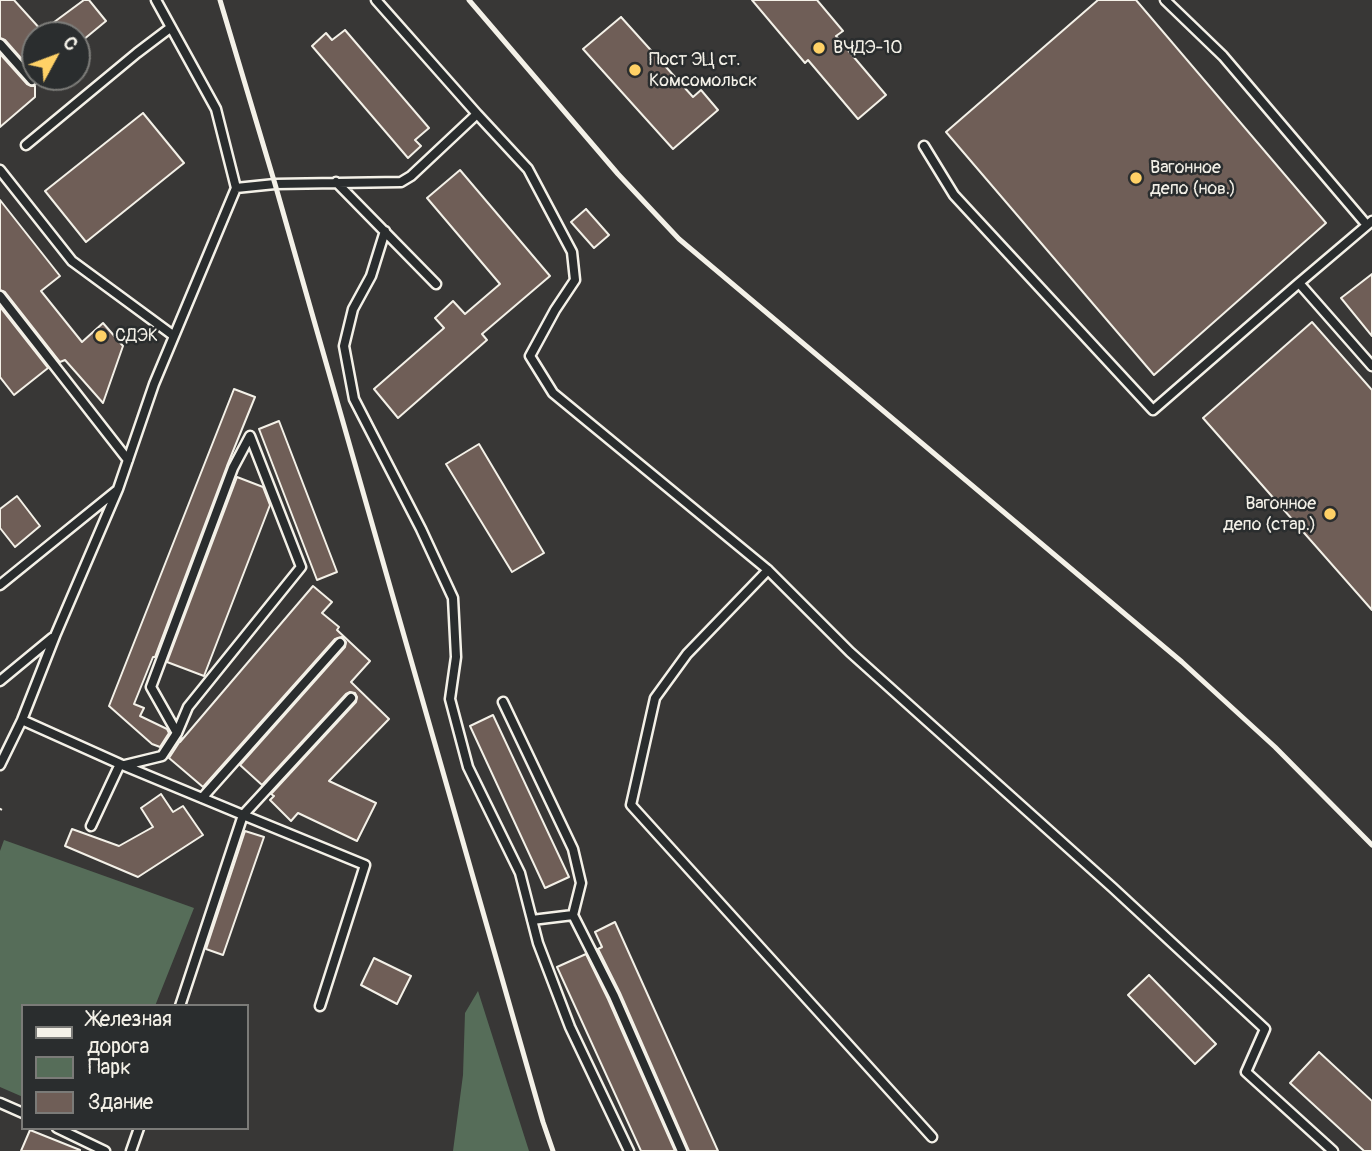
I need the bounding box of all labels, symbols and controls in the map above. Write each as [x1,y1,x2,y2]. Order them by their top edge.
north arrow [21,21,91,91]
text: С [57,31,83,56]
place label: ВЧДЭ-10 [833,37,903,59]
marker: ВЧДЭ-10 [811,40,827,56]
place label: Пост ЭЦ ст. Комсомольск [649,49,757,92]
marker: Пост ЭЦ ст. Комсомольск [627,62,643,78]
place label: Вагонное депо (нов.) [1150,157,1236,200]
marker: Вагонное депо (нов.) [1128,170,1144,186]
place label: СДЭК [115,325,158,347]
marker: СДЭК [93,328,109,344]
place label: Вагонное депо (стар.) [1223,493,1316,536]
marker: Вагонное депо (стар.) [1322,506,1338,522]
legend [21,1004,248,1130]
text: Железная дорога [87,1006,172,1060]
text: Парк [88,1054,131,1081]
text: Здание [88,1089,153,1116]

